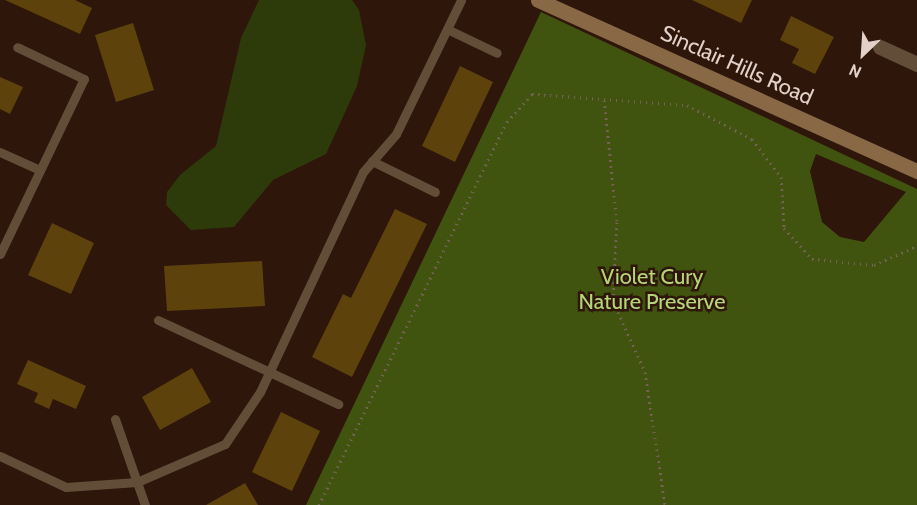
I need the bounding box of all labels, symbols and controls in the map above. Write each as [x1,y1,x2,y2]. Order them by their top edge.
street label: Sinclair Hills Road [657,20,817,110]
north arrow [833,24,893,84]
text: N [846,60,864,82]
park label: Violet Cury Nature Preserve [579,263,725,314]

